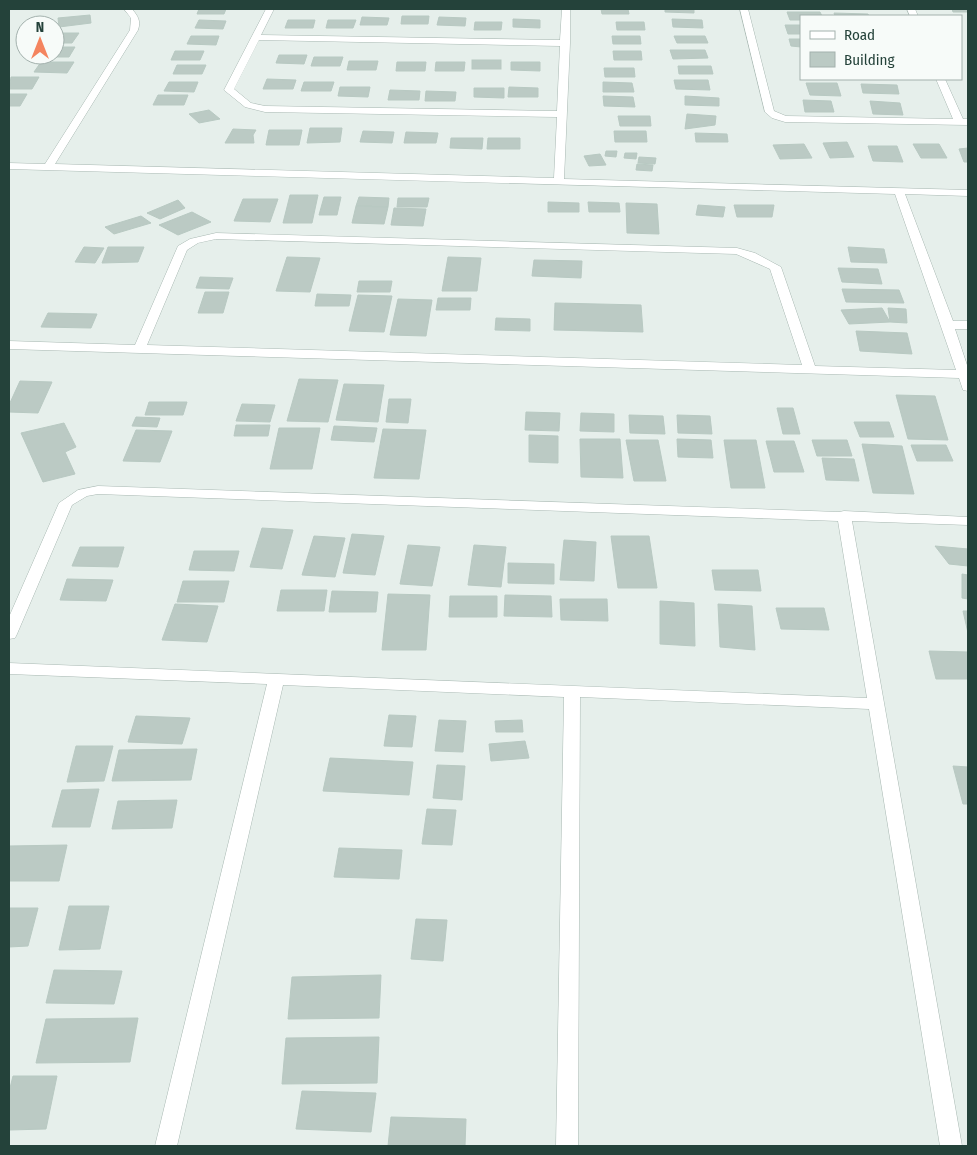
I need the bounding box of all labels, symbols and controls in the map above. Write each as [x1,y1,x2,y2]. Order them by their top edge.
north arrow [15,15,65,65]
legend [800,15,962,80]
text: N [36,19,44,36]
text: Road [844,26,875,44]
text: Building [844,51,895,69]

